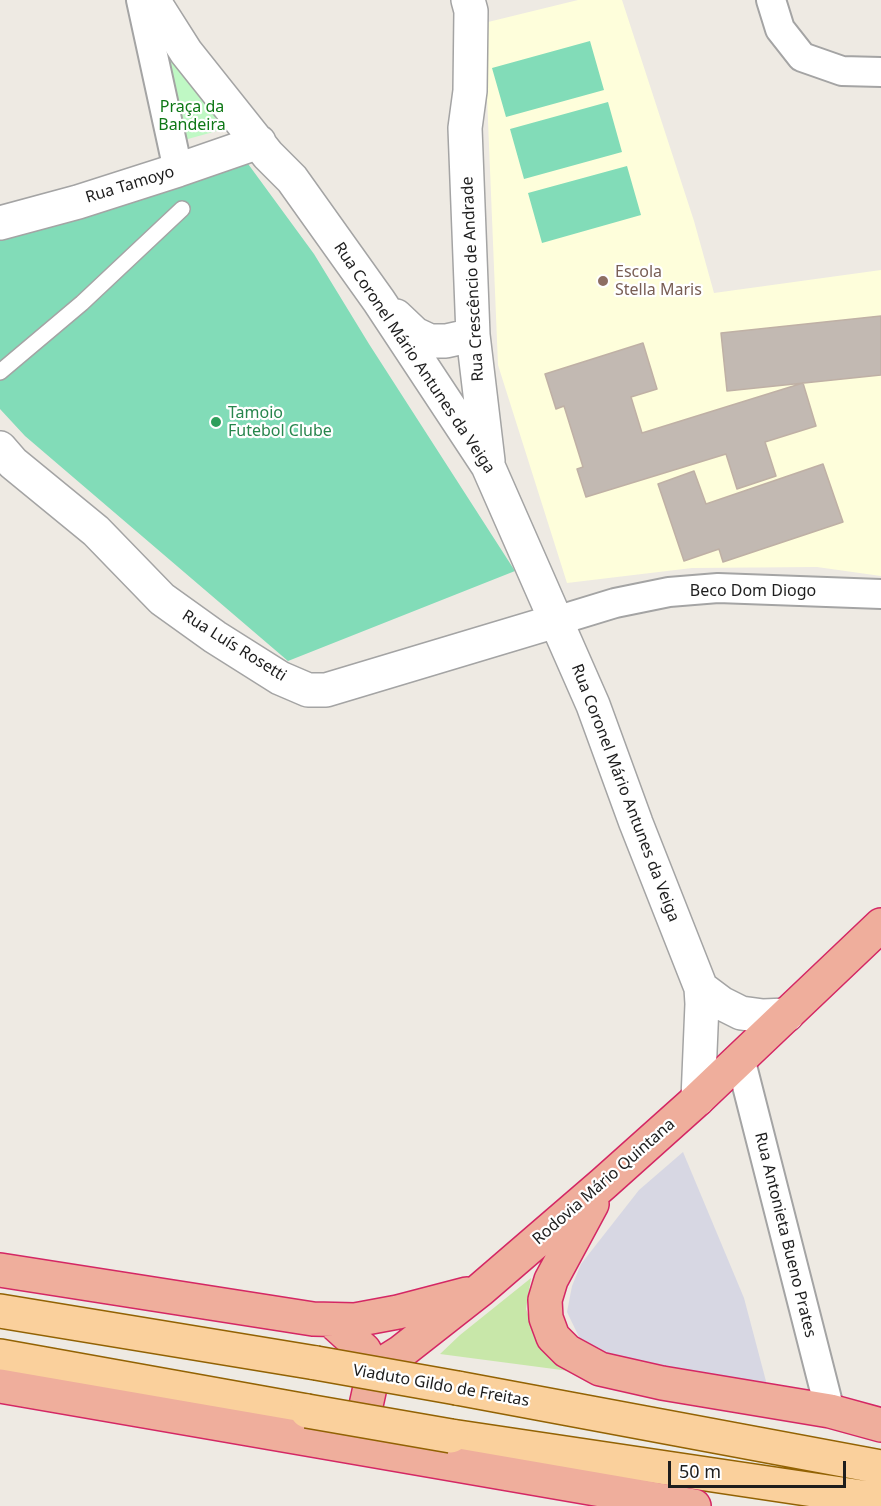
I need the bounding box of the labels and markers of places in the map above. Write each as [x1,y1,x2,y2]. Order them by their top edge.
place label: Escola Stella Maris [615,262,702,300]
marker: Escola Stella Maris [596,274,610,288]
place label: Tamoio Futebol Clube [228,403,332,441]
marker: Tamoio Futebol Clube [209,415,223,429]

